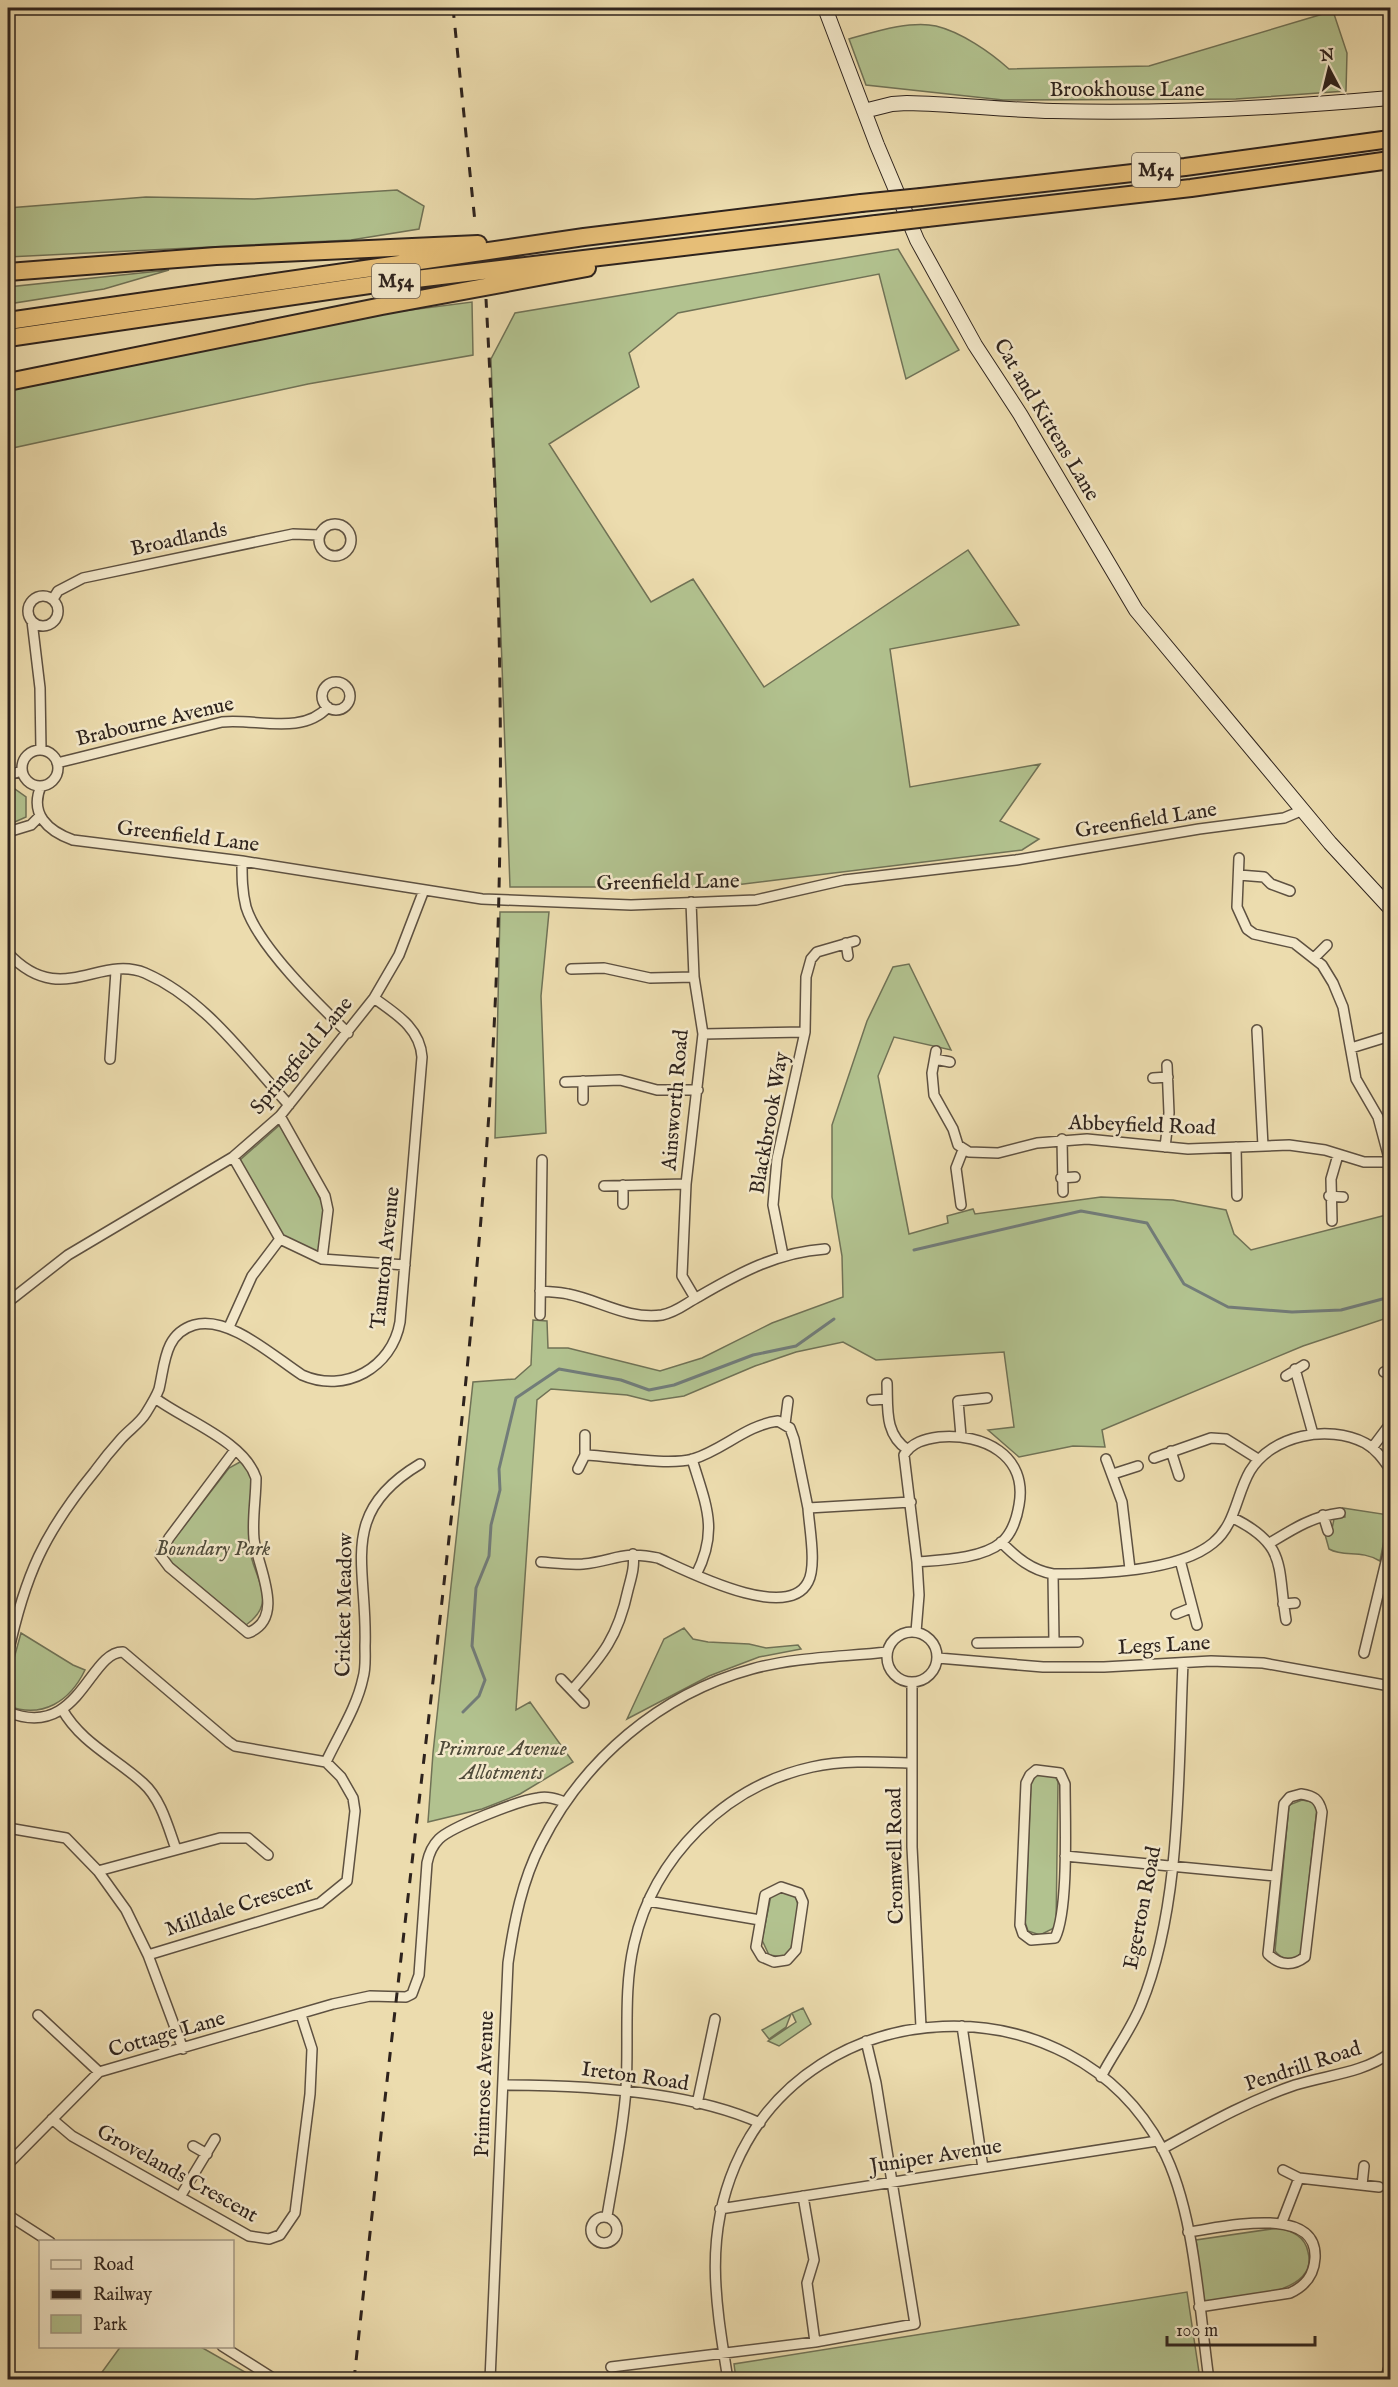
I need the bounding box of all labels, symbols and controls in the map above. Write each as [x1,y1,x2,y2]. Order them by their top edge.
north arrow [1299,39,1359,99]
text: N [1318,45,1336,67]
street label: Brookhouse Lane [1049,77,1205,104]
road number: M54 [1132,153,1180,187]
road number: M54 [372,264,420,298]
street label: Cat and Kittens Lane [987,334,1105,506]
street label: Broadlands [128,517,230,563]
street label: Brabourne Avenue [73,691,237,753]
street label: Greenfield Lane [1073,796,1219,846]
street label: Greenfield Lane [115,815,261,859]
street label: Greenfield Lane [596,868,740,898]
street label: Springfield Lane [245,991,360,1121]
street label: Ainsworth Road [656,1028,696,1173]
street label: Blackbrook Way [744,1049,796,1196]
street label: Abbeyfield Road [1067,1110,1217,1142]
street label: Taunton Avenue [365,1185,407,1331]
street label: Cricket Meadow [330,1532,360,1677]
park label: Boundary Park [156,1536,271,1563]
street label: Legs Lane [1117,1630,1211,1662]
park label: Primrose Avenue Allotments [437,1736,567,1787]
street label: Cromwell Road [881,1787,911,1925]
street label: Egerton Road [1118,1843,1168,1972]
street label: Milldale Crescent [162,1870,316,1944]
street label: Cottage Lane [105,2005,229,2065]
street label: Primrose Avenue [469,2010,501,2158]
street label: Pendrill Road [1241,2035,1365,2099]
street label: Ireton Road [580,2056,691,2098]
street label: Grovelands Crescent [92,2119,262,2229]
street label: Juniper Avenue [866,2133,1004,2181]
legend [39,2240,234,2348]
text: Road [93,2254,134,2277]
text: Railway [93,2284,152,2307]
scale bar [1167,2309,1316,2347]
text: Park [93,2314,128,2337]
text: 100 m [1176,2320,1218,2343]

